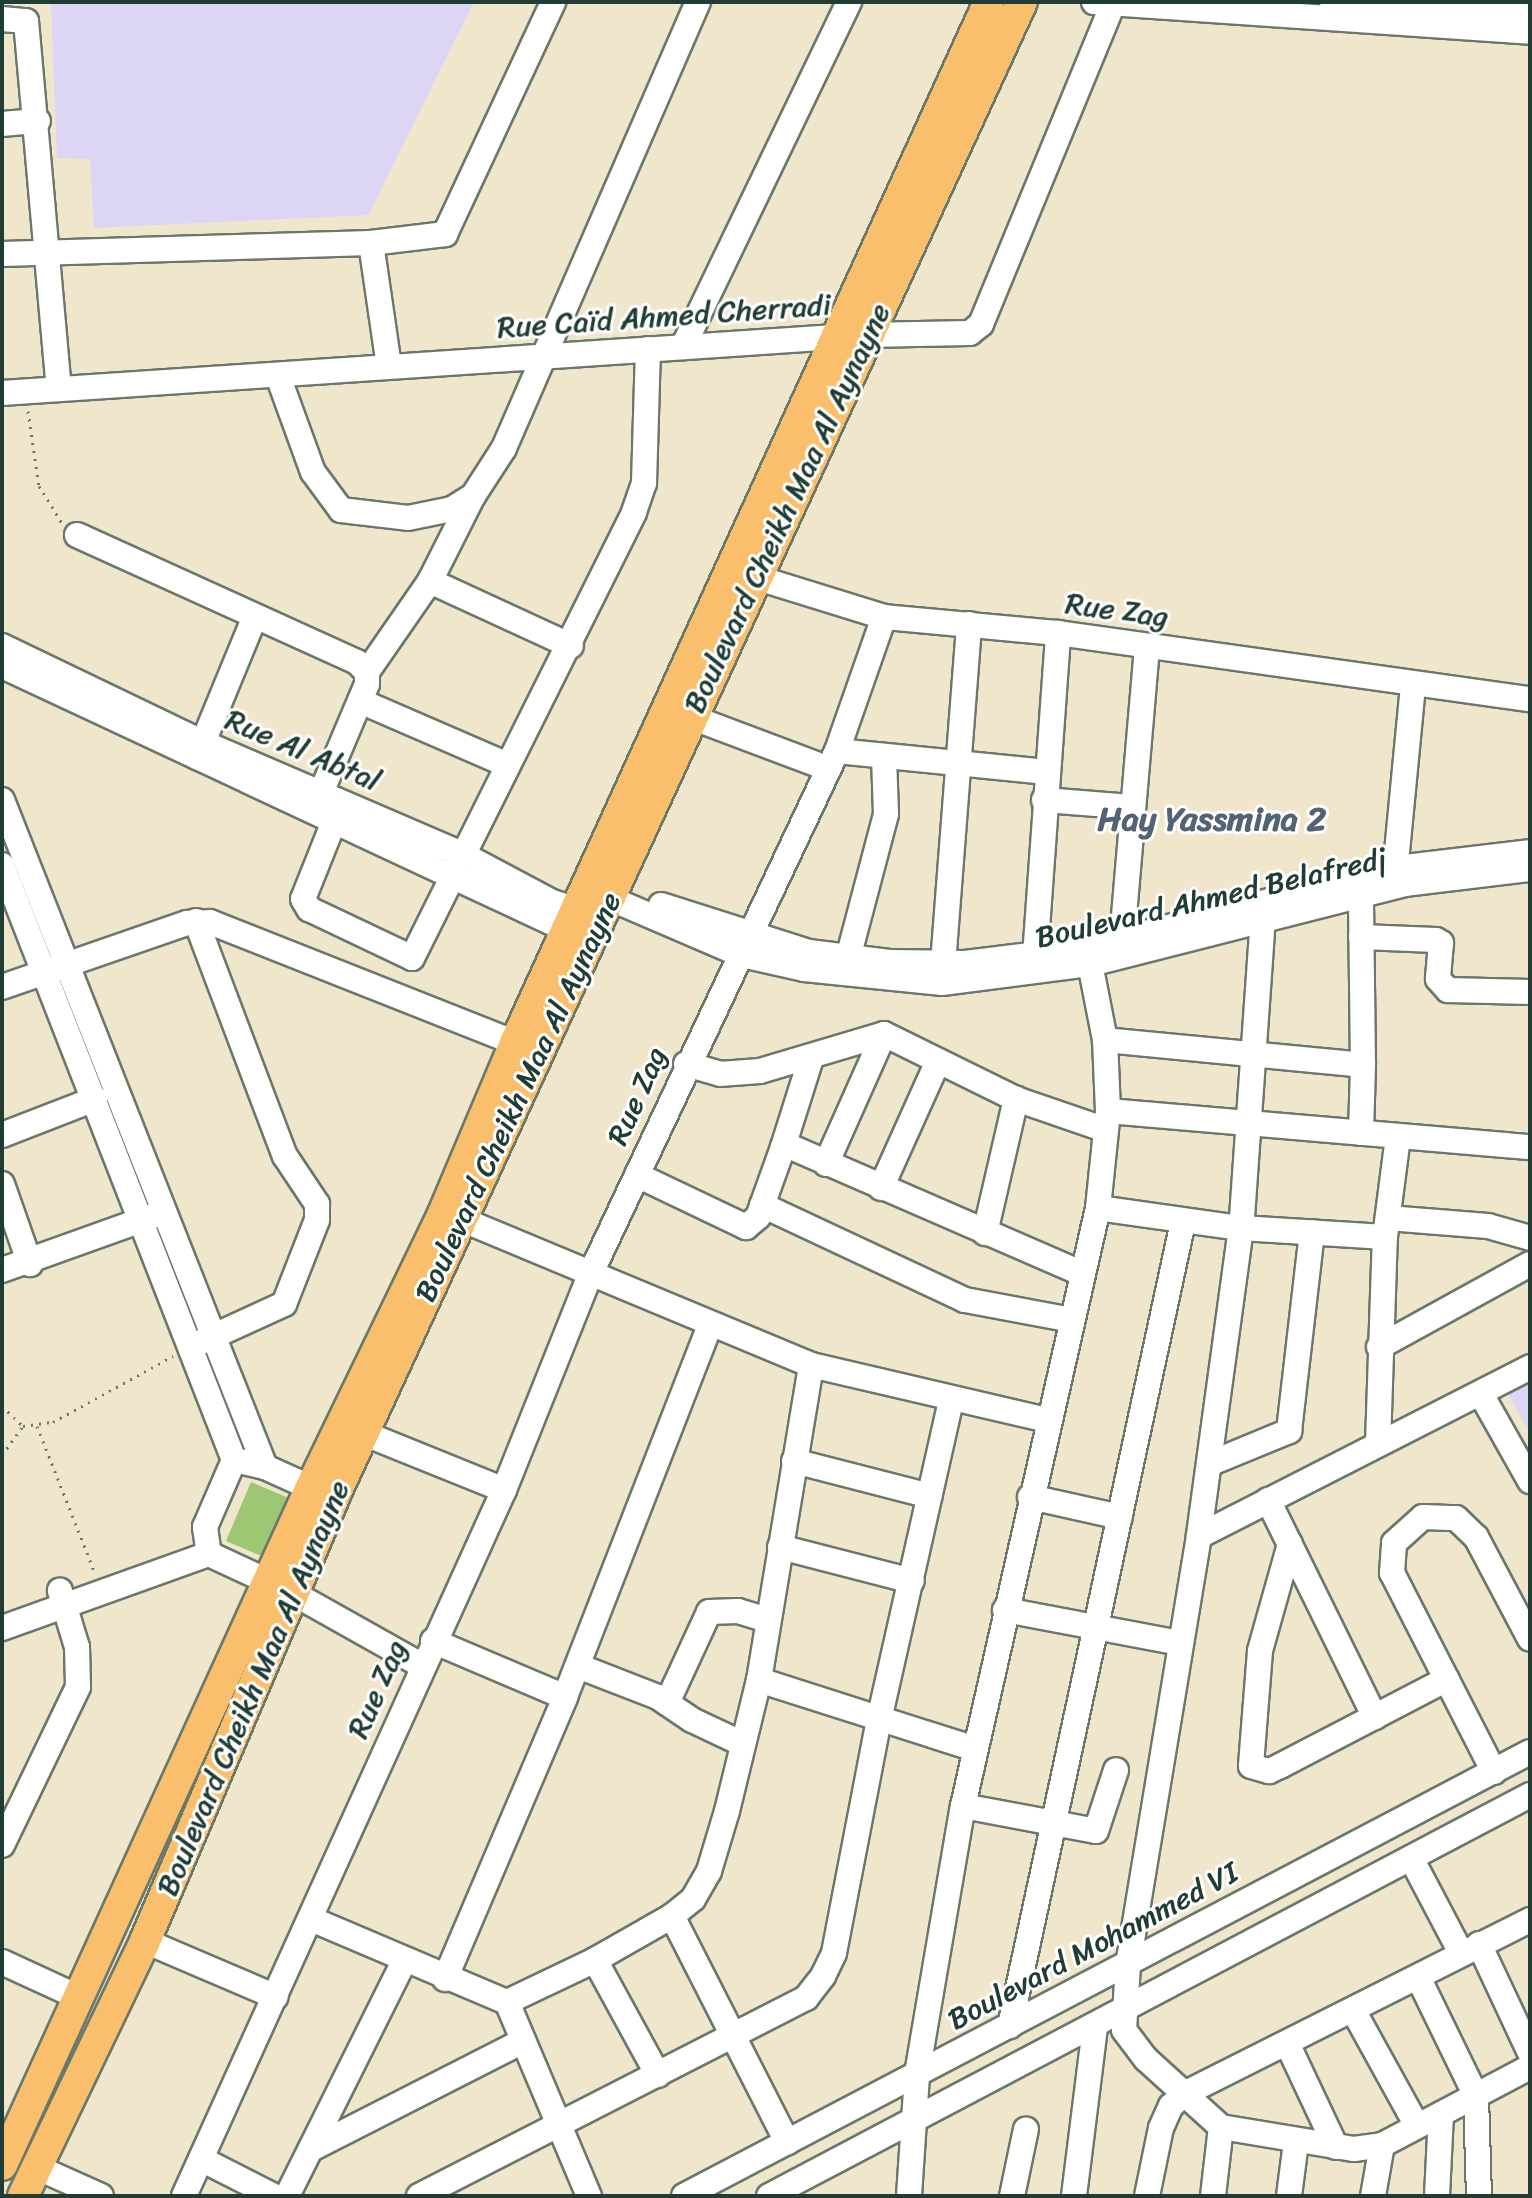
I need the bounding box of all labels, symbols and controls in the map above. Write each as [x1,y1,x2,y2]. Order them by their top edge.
street label: Rue Caïd Ahmed Cherradi [496,286,832,346]
street label: Boulevard Cheikh Maa Al Aynayne [676,298,898,718]
street label: Rue Zag [1063,585,1171,635]
street label: Rue Al Abtal [219,701,387,799]
district label: Hay Yassmina 2 [1097,800,1327,840]
street label: Boulevard Ahmed Belafredj [1032,840,1390,956]
street label: Boulevard Cheikh Maa Al Aynayne [407,887,629,1307]
street label: Rue Zag [599,1041,675,1151]
street label: Boulevard Cheikh Maa Al Aynayne [149,1475,357,1901]
street label: Rue Zag [339,1634,415,1744]
street label: Boulevard Mohammed VI [942,1854,1244,2038]

